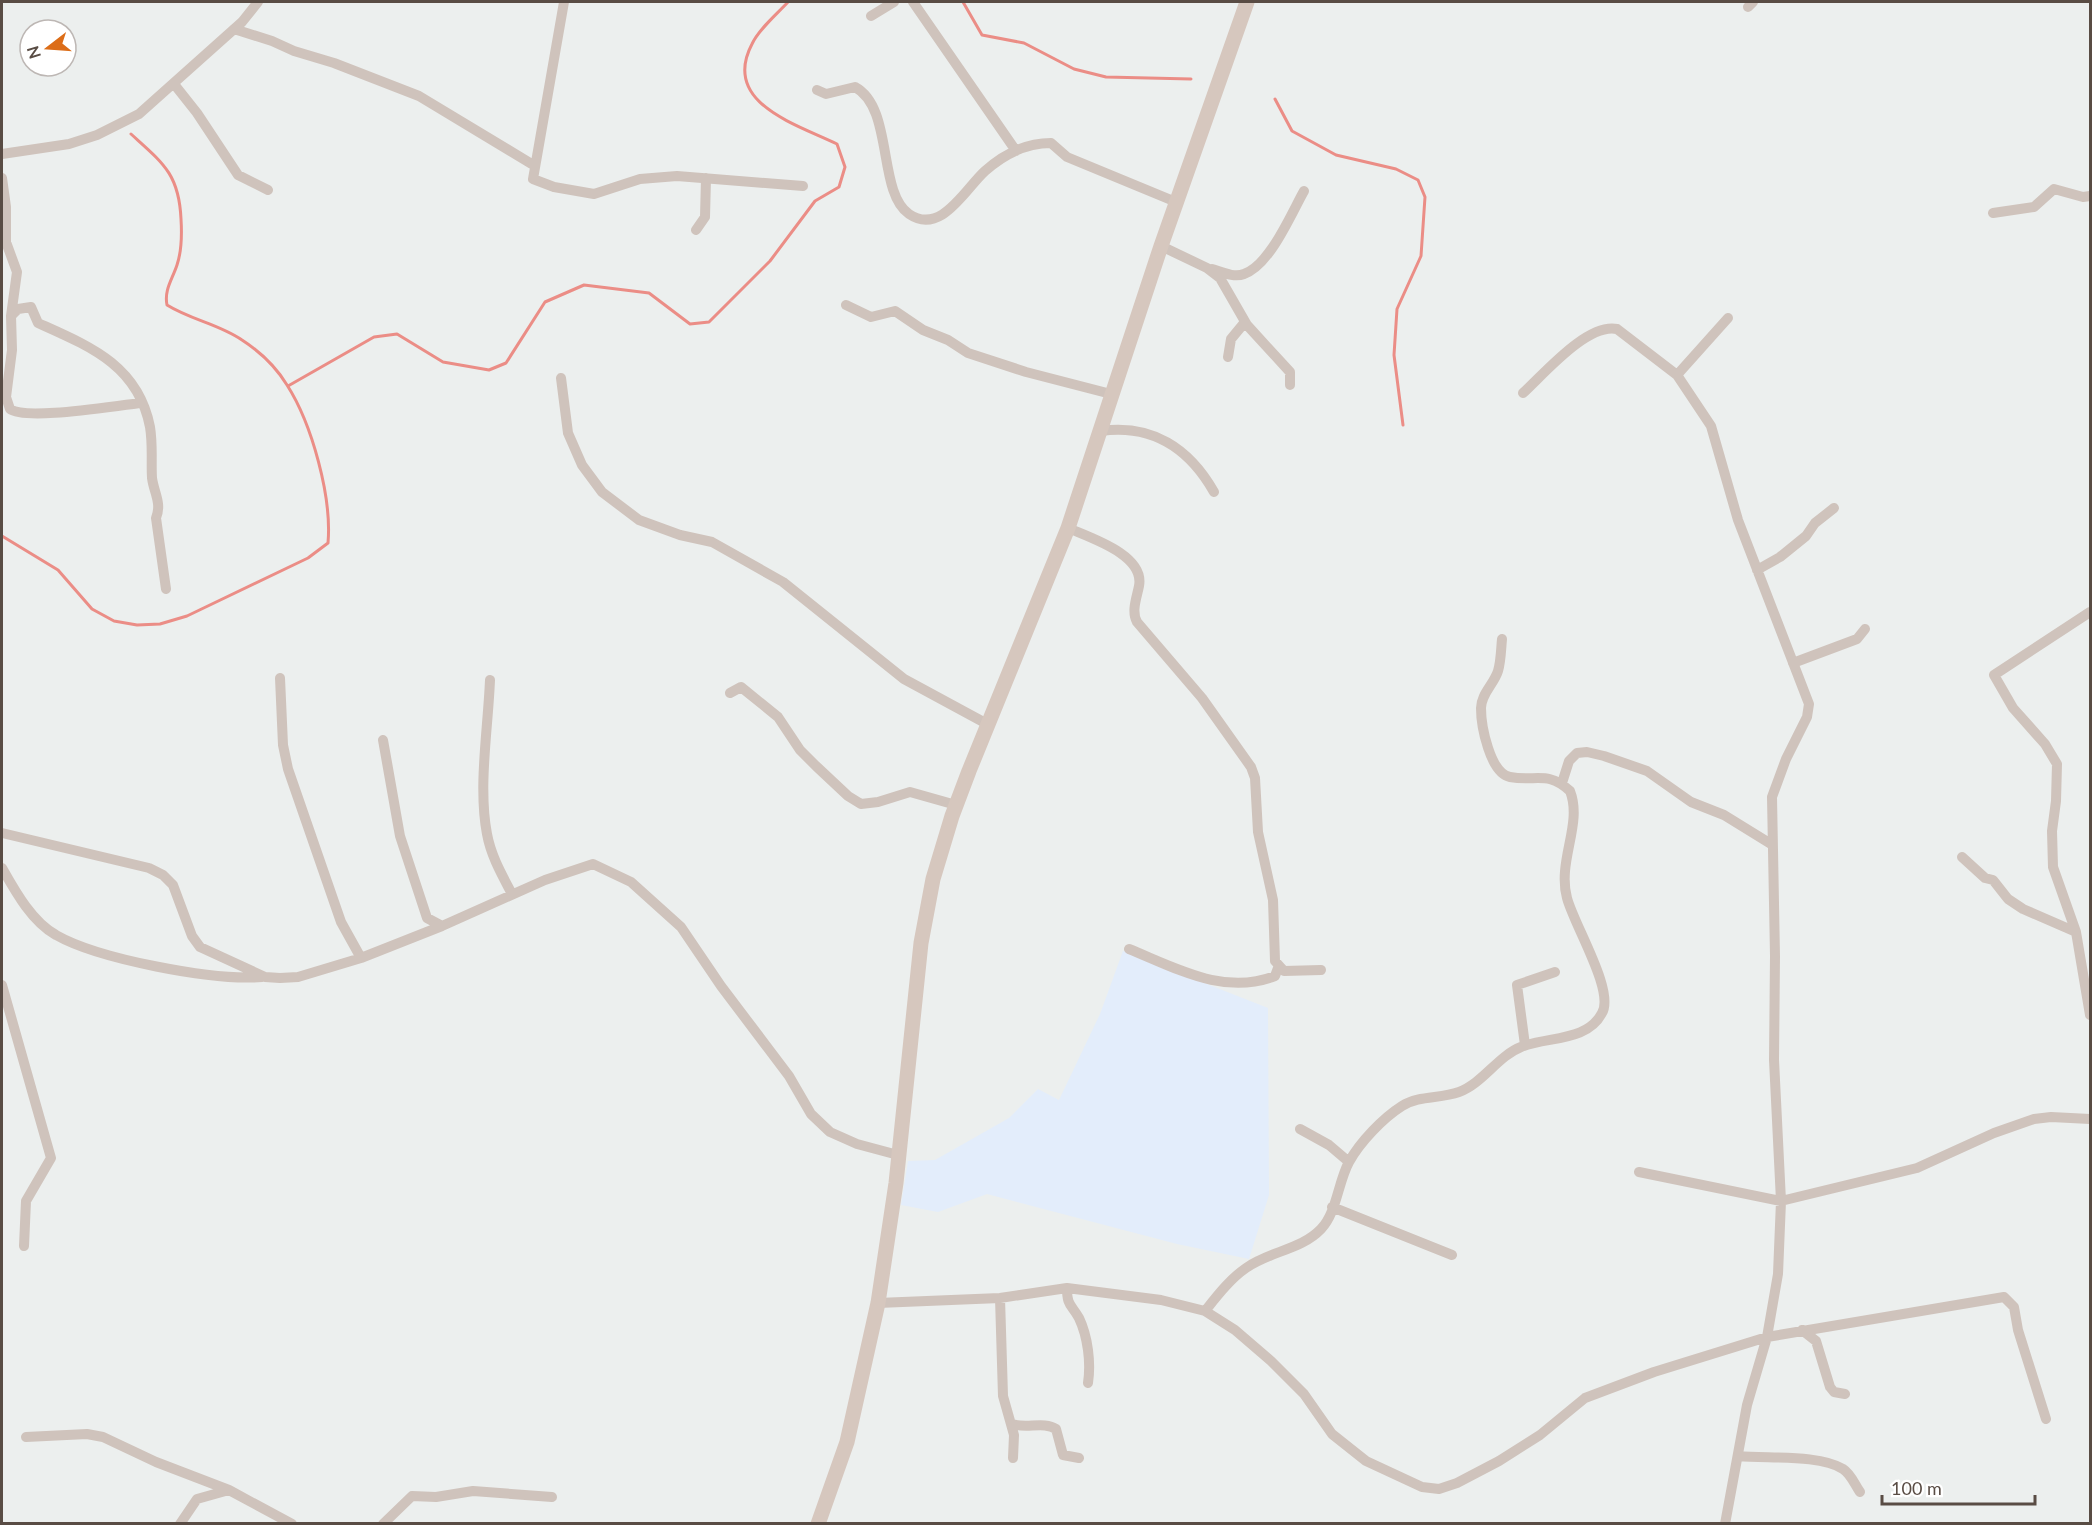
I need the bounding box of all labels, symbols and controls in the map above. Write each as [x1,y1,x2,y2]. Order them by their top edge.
north arrow [18,18,78,78]
text: N [22,44,44,61]
scale bar [1882,1468,2035,1506]
text: 100 m [1891,1477,1942,1499]

